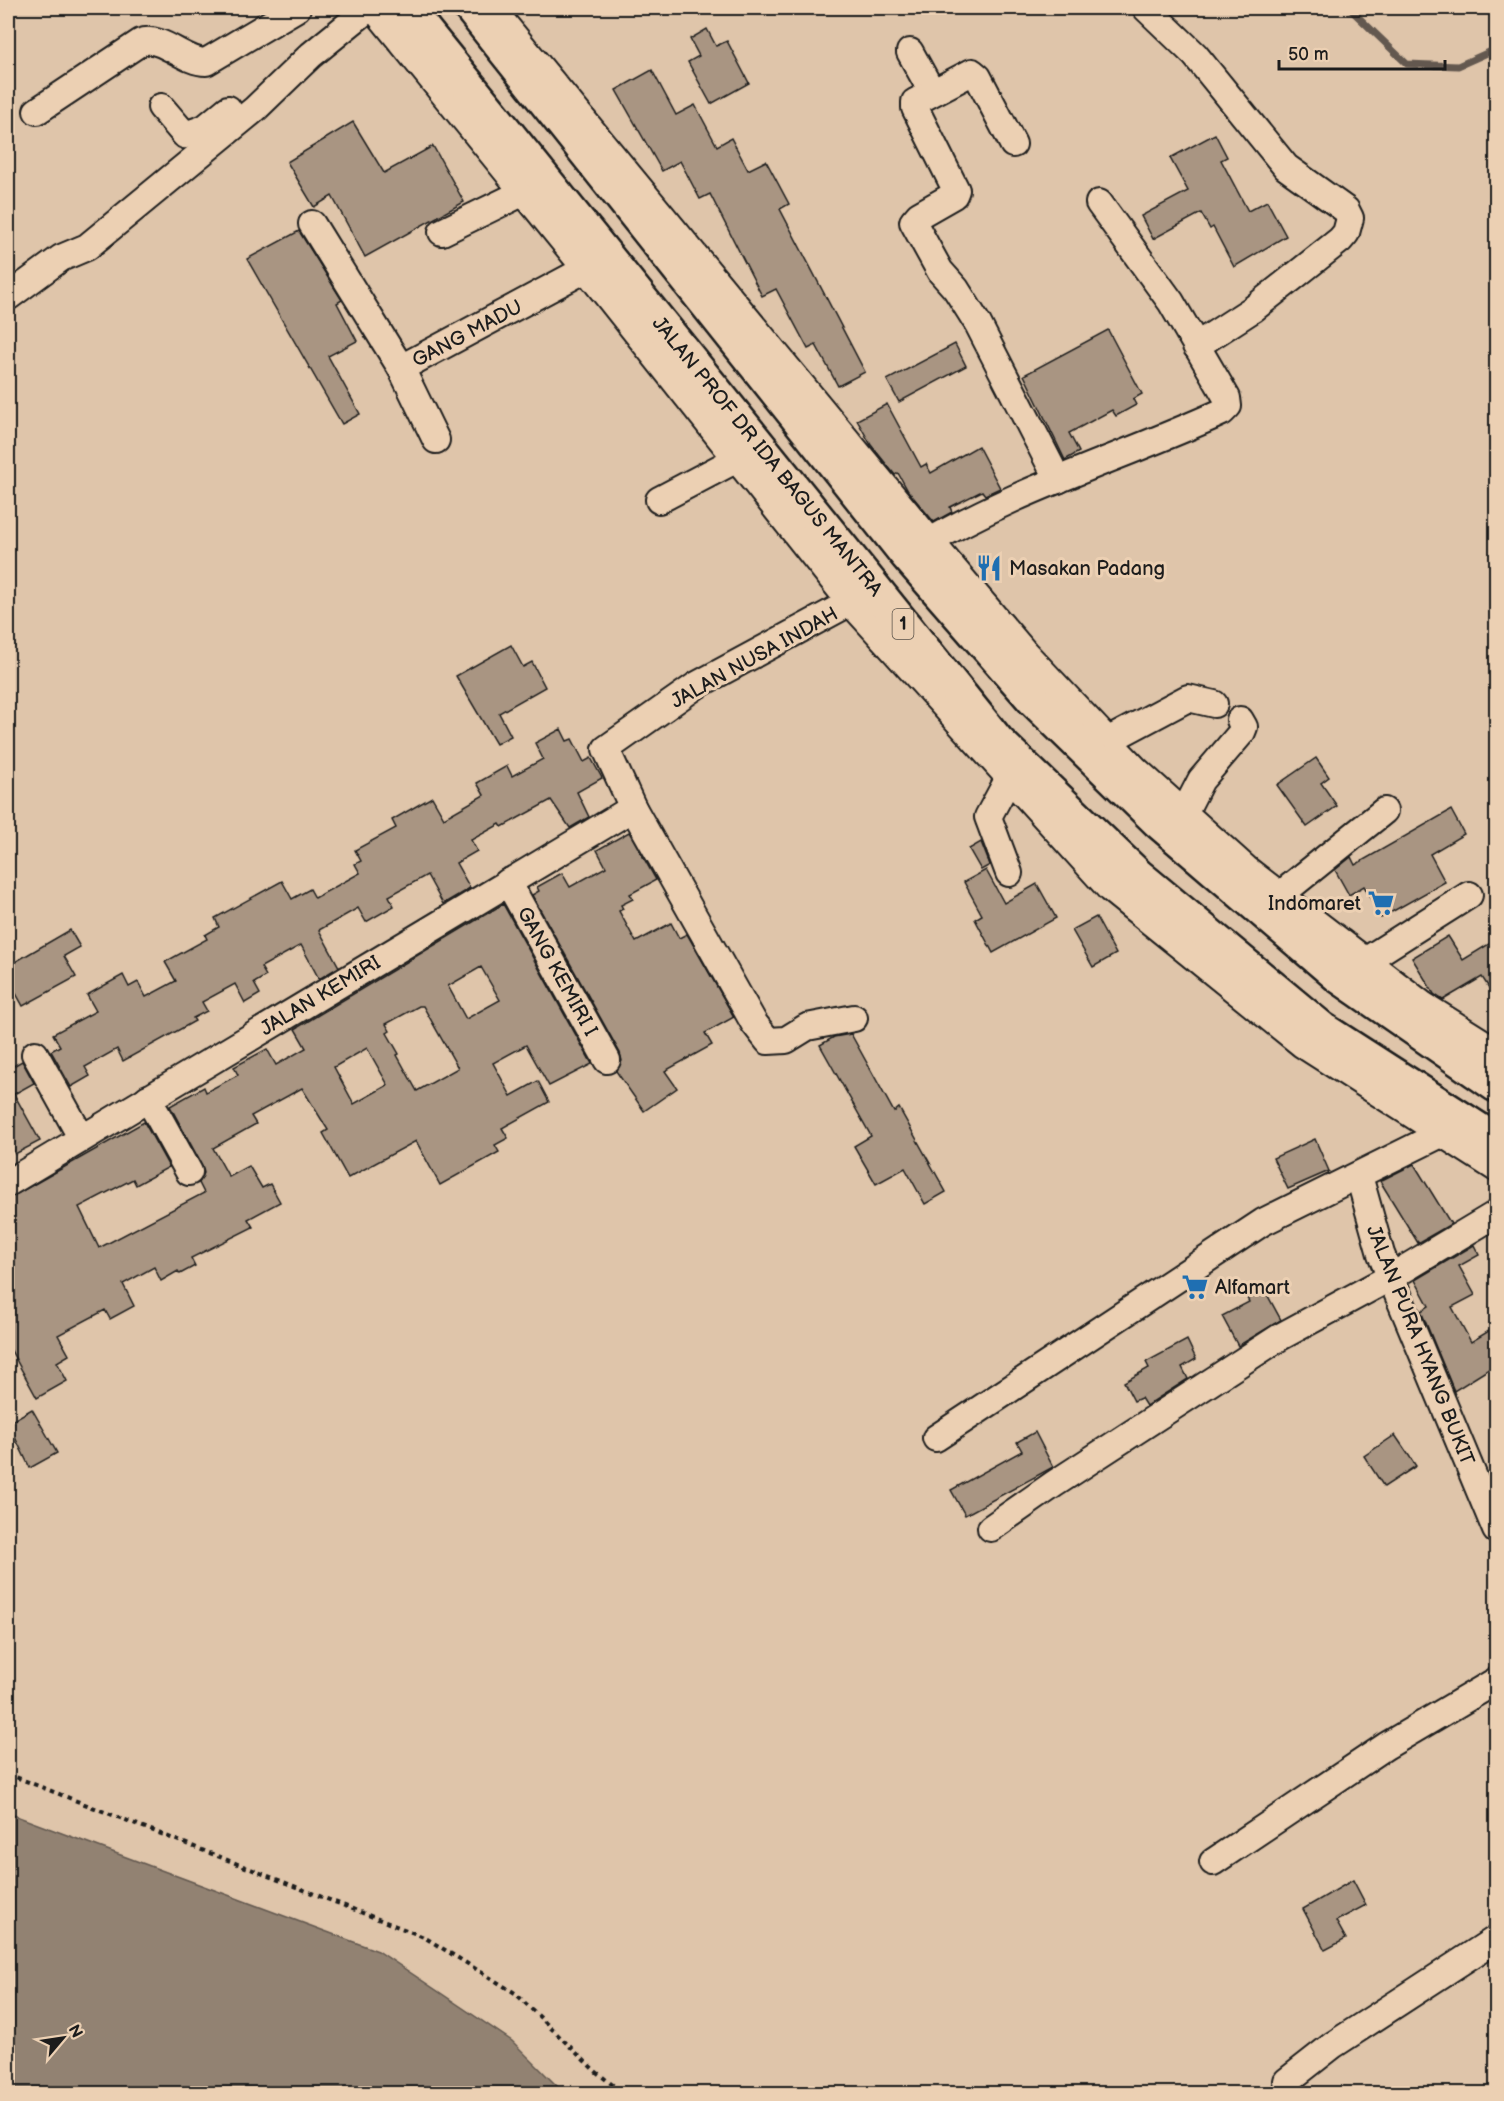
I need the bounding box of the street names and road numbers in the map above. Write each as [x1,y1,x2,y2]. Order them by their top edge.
street label: GANG MADU [408,295,527,373]
street label: JALAN PROF DR IDA BAGUS MANTRA [647,312,888,602]
street label: JALAN NUSA INDAH [667,602,842,714]
road number: 1 [892,609,914,639]
street label: GANG KEMIRI I [512,903,603,1040]
street label: JALAN KEMIRI [256,951,385,1041]
street label: JALAN PURA HYANG BUKIT [1361,1222,1479,1469]

